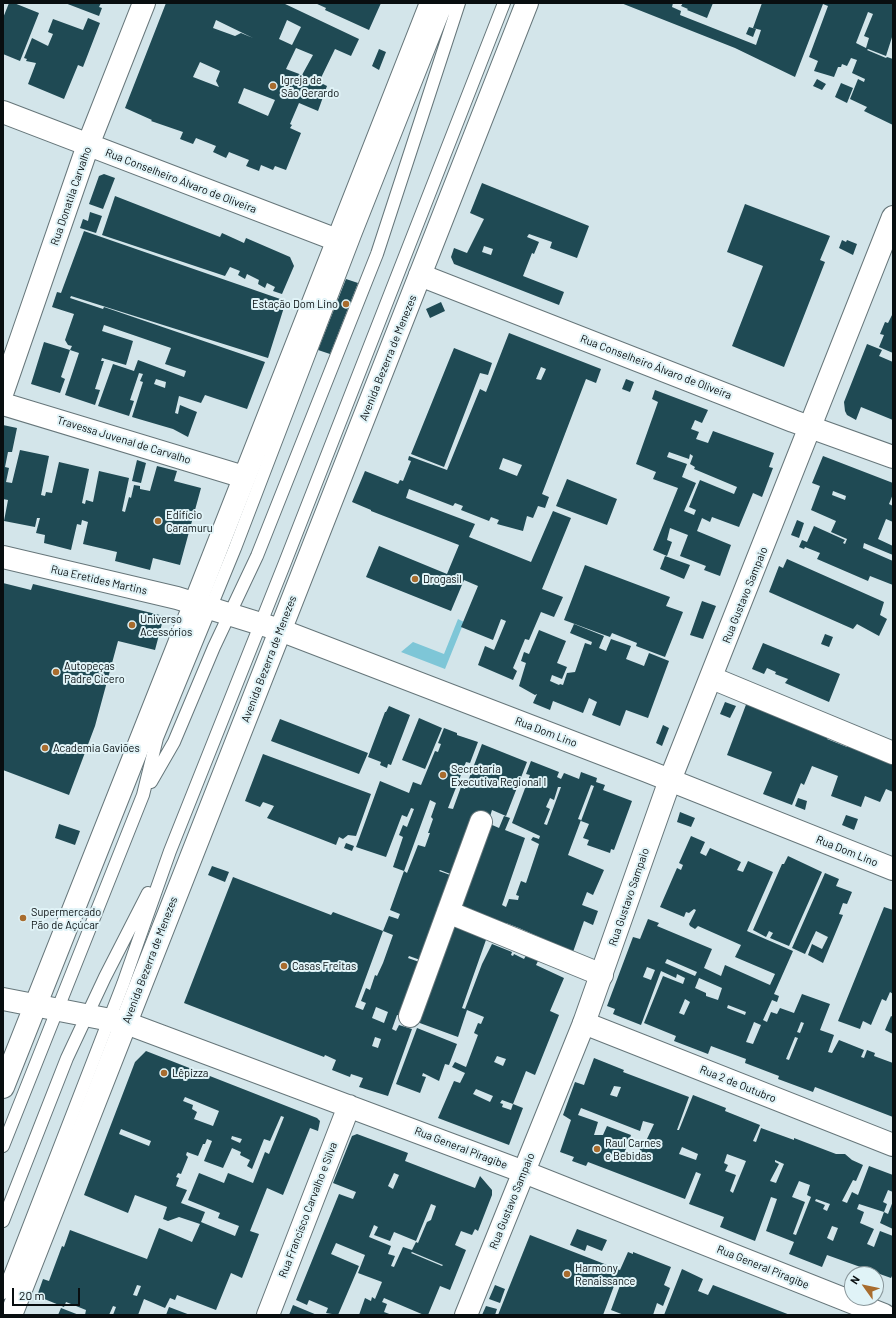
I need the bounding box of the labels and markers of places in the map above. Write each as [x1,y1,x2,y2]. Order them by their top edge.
place label: Igreja de São Gerardo [281,73,339,99]
marker: Igreja de São Gerardo [268,81,278,91]
place label: Estação Dom Lino [252,297,338,311]
marker: Estação Dom Lino [341,299,351,309]
place label: Edifício Caramuru [166,508,213,534]
marker: Edifício Caramuru [153,516,163,526]
place label: Drogasil [423,572,462,586]
marker: Drogasil [410,574,420,584]
place label: Universo Acessórios [140,612,192,638]
marker: Universo Acessórios [127,620,137,630]
place label: Autopeças Padre Cícero [64,659,125,685]
marker: Autopeças Padre Cícero [51,667,61,677]
place label: Academia Gaviões [53,741,140,755]
marker: Academia Gaviões [40,743,50,753]
place label: Secretaria Executiva Regional I [451,762,546,788]
marker: Secretaria Executiva Regional I [438,770,448,780]
place label: Supermercado Pão de Açúcar [31,905,101,931]
marker: Supermercado Pão de Açúcar [18,913,28,923]
place label: Casas Freitas [292,959,356,973]
marker: Casas Freitas [279,961,289,971]
place label: Lêpizza [172,1066,208,1080]
marker: Lêpizza [159,1068,169,1078]
place label: Raul Carnes e Bebidas [605,1136,661,1162]
marker: Raul Carnes e Bebidas [592,1144,602,1154]
place label: Harmony Renaissance [575,1261,635,1287]
marker: Harmony Renaissance [562,1269,572,1279]

